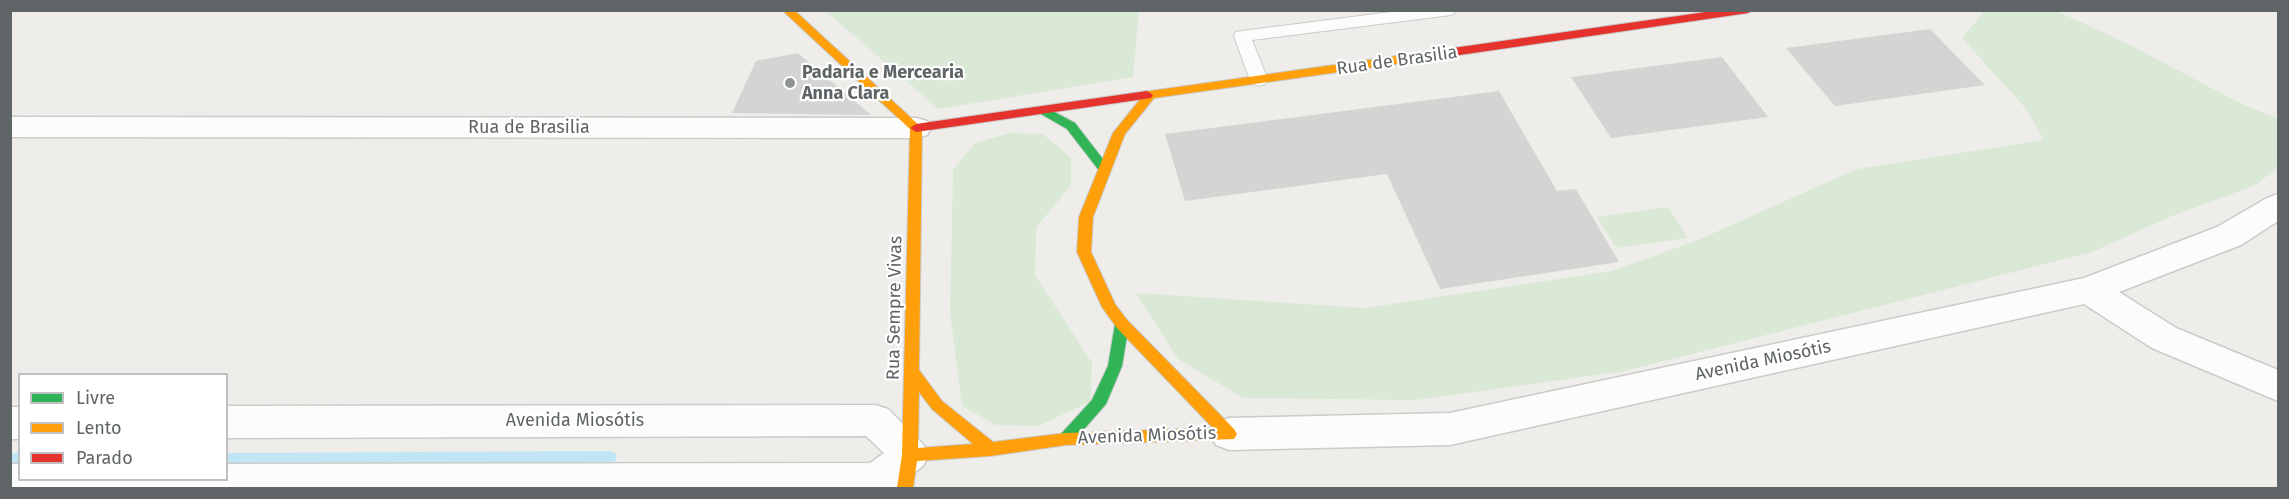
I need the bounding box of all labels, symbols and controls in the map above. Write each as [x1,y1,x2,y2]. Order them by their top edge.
street label: Rua de Brasilia [1335,42,1459,80]
place label: Padaria e Mercearia Anna Clara [802,62,964,104]
marker: Padaria e Mercearia Anna Clara [783,76,797,90]
street label: Rua de Brasilia [468,117,590,139]
street label: Rua Sempre Vivas [883,236,907,380]
street label: Avenida Miosótis [1693,336,1833,386]
legend [18,373,228,481]
text: Livre [76,387,115,409]
street label: Avenida Miosótis [506,410,644,432]
text: Lento [76,417,122,439]
street label: Avenida Miosótis [1077,423,1217,449]
text: Parado [76,447,133,469]

